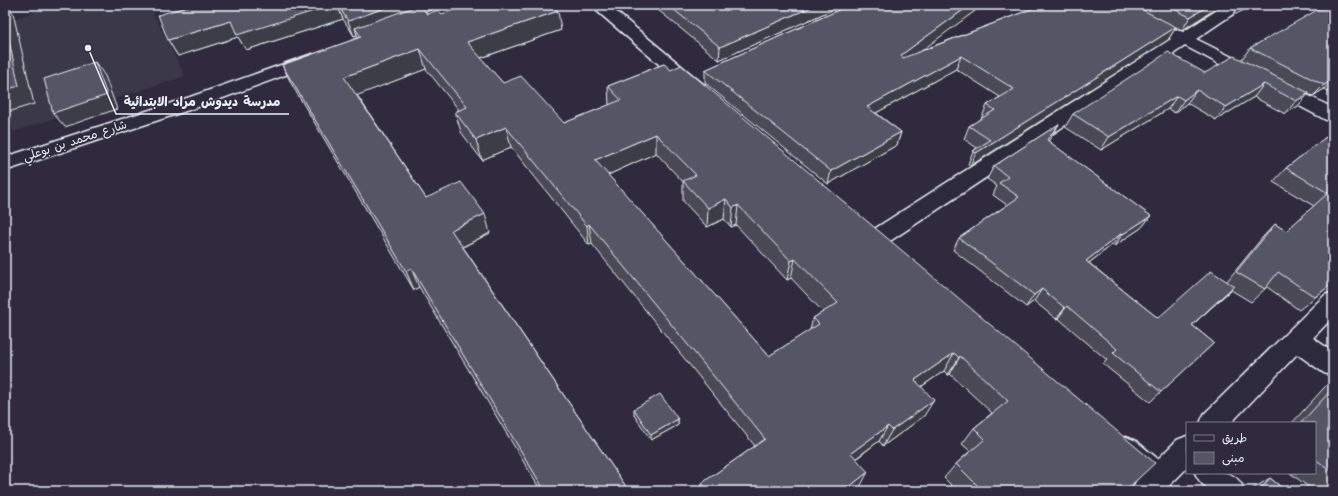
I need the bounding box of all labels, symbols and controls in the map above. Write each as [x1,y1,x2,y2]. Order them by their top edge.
callout: مدرسة ديدوش مراد الابتدائية [116,89,289,114]
text: مدرسة ديدوش مراد الابتدائية [124,93,281,111]
street label: شارع محمد بن بوعلي [21,116,130,168]
legend [1186,422,1316,474]
text: طريق [1222,430,1247,447]
text: مبنى [1222,450,1245,467]

